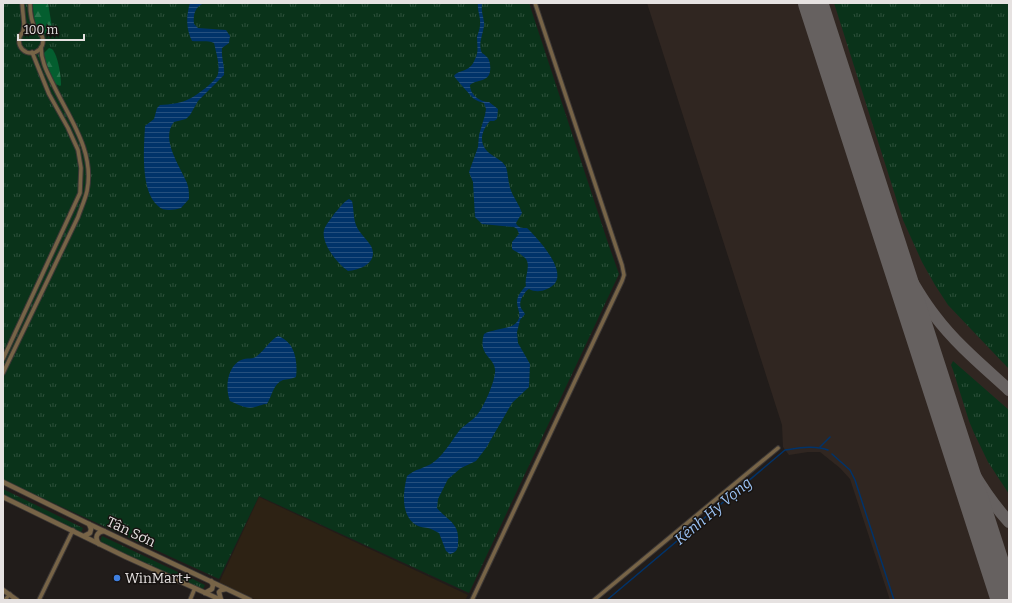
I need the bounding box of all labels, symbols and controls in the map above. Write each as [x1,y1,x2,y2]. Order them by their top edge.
scale bar [18,16,84,42]
text: 100 m [24,23,59,37]
water label: Kênh Hy Vọng [671,473,755,549]
street label: Tân Sơn [104,513,158,551]
place label: WinMart+ [125,570,191,587]
marker: WinMart+ [112,573,122,583]

